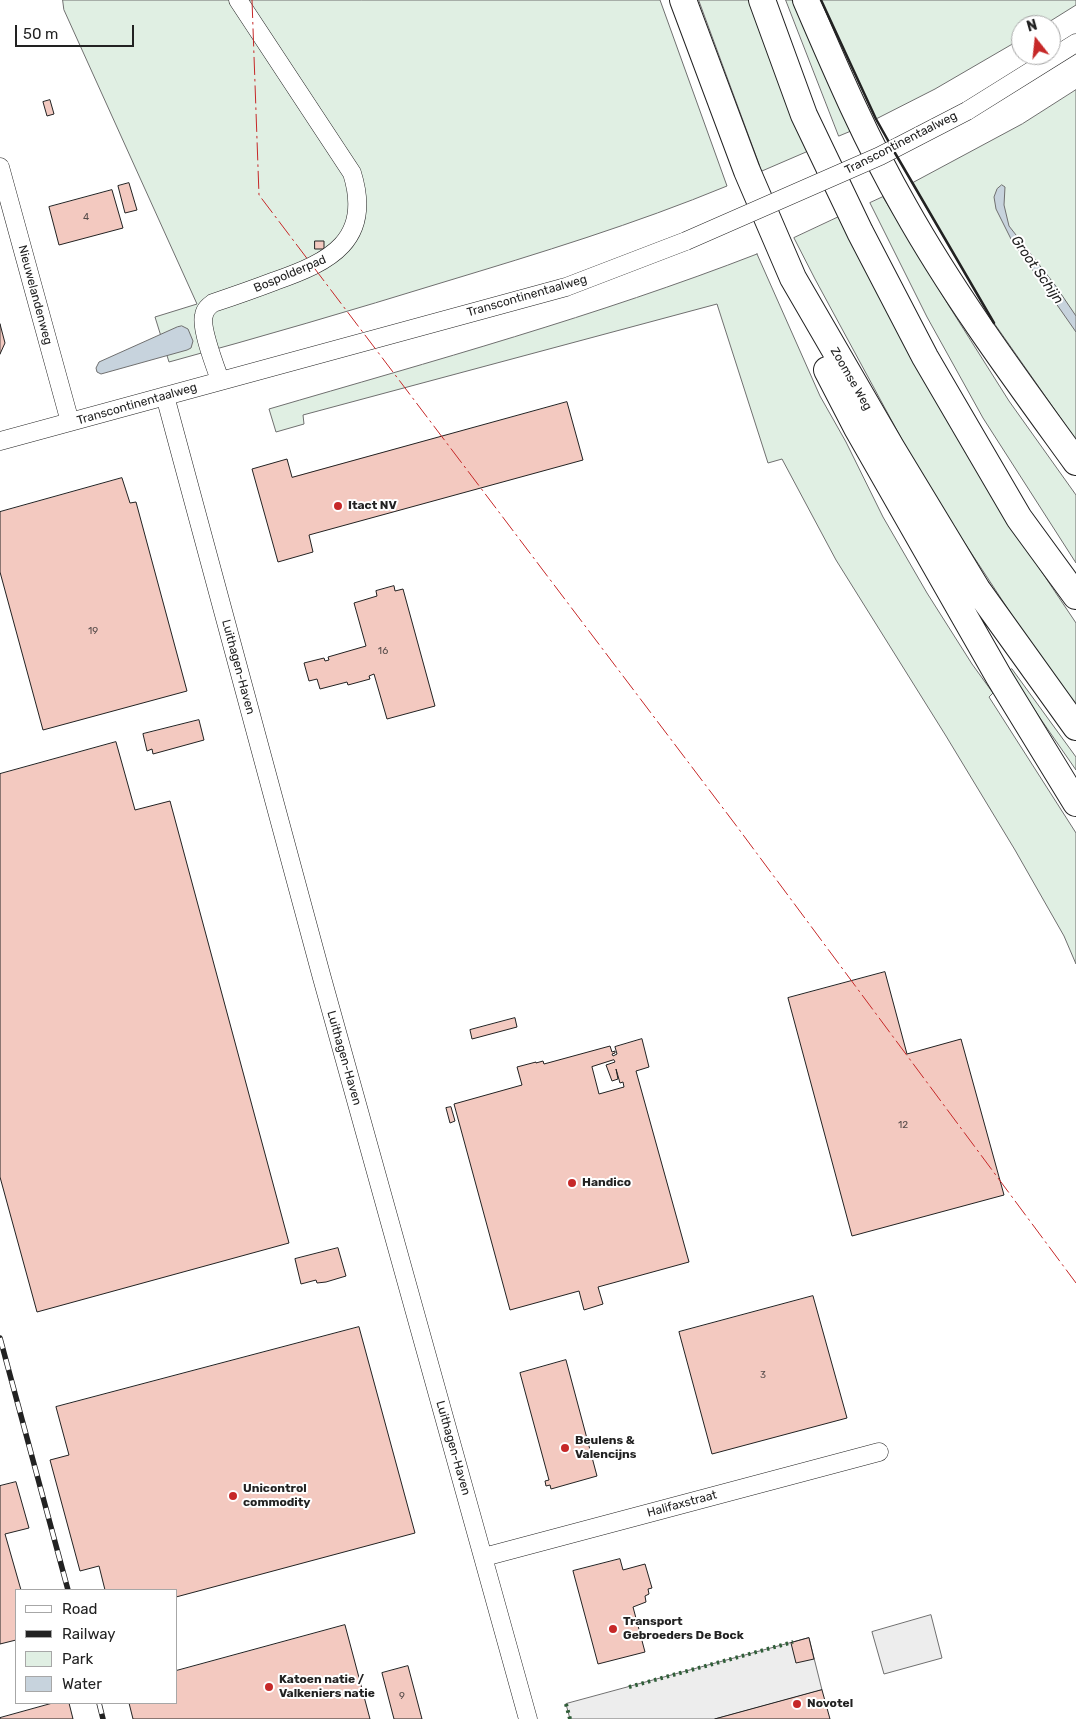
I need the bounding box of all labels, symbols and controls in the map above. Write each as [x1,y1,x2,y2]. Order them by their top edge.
scale bar [18,15,136,47]
north arrow [1011,15,1061,65]
text: N [1025,17,1039,36]
text: 50 m [23,25,58,43]
street label: Transcontinentaalweg [842,108,960,178]
house number: 4 [83,211,89,223]
water label: Groot Schijn [1007,232,1067,308]
street label: Nieuwelandenweg [15,244,55,346]
street label: Bospolderpad [252,252,328,296]
street label: Transcontinentaalweg [465,272,589,320]
street label: Zoomse Weg [827,345,875,413]
street label: Transcontinentaalweg [75,380,199,428]
place label: Itact NV [348,499,397,513]
marker: Itact NV [332,500,344,512]
street label: Luithagen-Haven [218,618,258,716]
house number: 19 [88,625,98,637]
house number: 16 [378,645,388,657]
street label: Luithagen-Haven [324,1009,364,1107]
house number: 12 [898,1119,908,1131]
place label: Handico [582,1176,631,1190]
marker: Handico [566,1177,578,1189]
house number: 3 [760,1369,766,1381]
street label: Luithagen-Haven [433,1399,473,1497]
place label: Beulens & Valencijns [575,1434,636,1462]
marker: Beulens & Valencijns [559,1442,571,1454]
place label: Unicontrol commodity [243,1482,310,1510]
street label: Halifaxstraat [645,1488,719,1520]
marker: Unicontrol commodity [227,1490,239,1502]
legend [15,1589,178,1704]
text: Road [62,1600,98,1618]
place label: Transport Gebroeders De Bock [623,1615,744,1643]
marker: Transport Gebroeders De Bock [607,1623,619,1635]
text: Railway [62,1625,116,1643]
text: Park [62,1650,93,1668]
place label: Katoen natie / Valkeniers natie [279,1673,375,1701]
text: Water [62,1675,102,1693]
marker: Katoen natie / Valkeniers natie [263,1681,275,1693]
house number: 9 [399,1690,405,1702]
place label: Novotel [807,1697,853,1711]
marker: Novotel [791,1698,803,1710]

